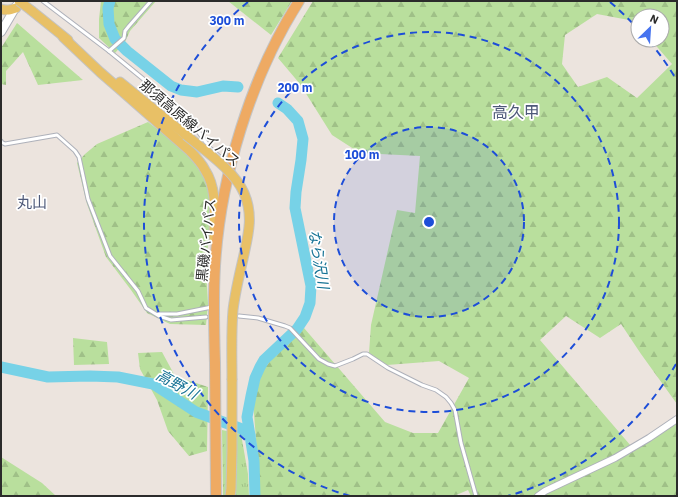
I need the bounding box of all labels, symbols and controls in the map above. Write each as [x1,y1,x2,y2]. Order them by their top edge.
north arrow [630,8,670,48]
text: N [648,11,661,27]
text: 300 m [209,13,245,28]
street label: 那須高原線バイパス [136,76,244,170]
text: 200 m [277,80,313,95]
district label: 高久甲 [492,102,540,122]
text: 100 m [344,147,380,162]
district label: 丸山 [17,193,47,212]
street label: 黒磯バイパス [193,197,219,283]
centre of rings [422,215,436,229]
water label: なら沢川 [305,228,333,292]
water label: 高野川 [153,365,203,404]

